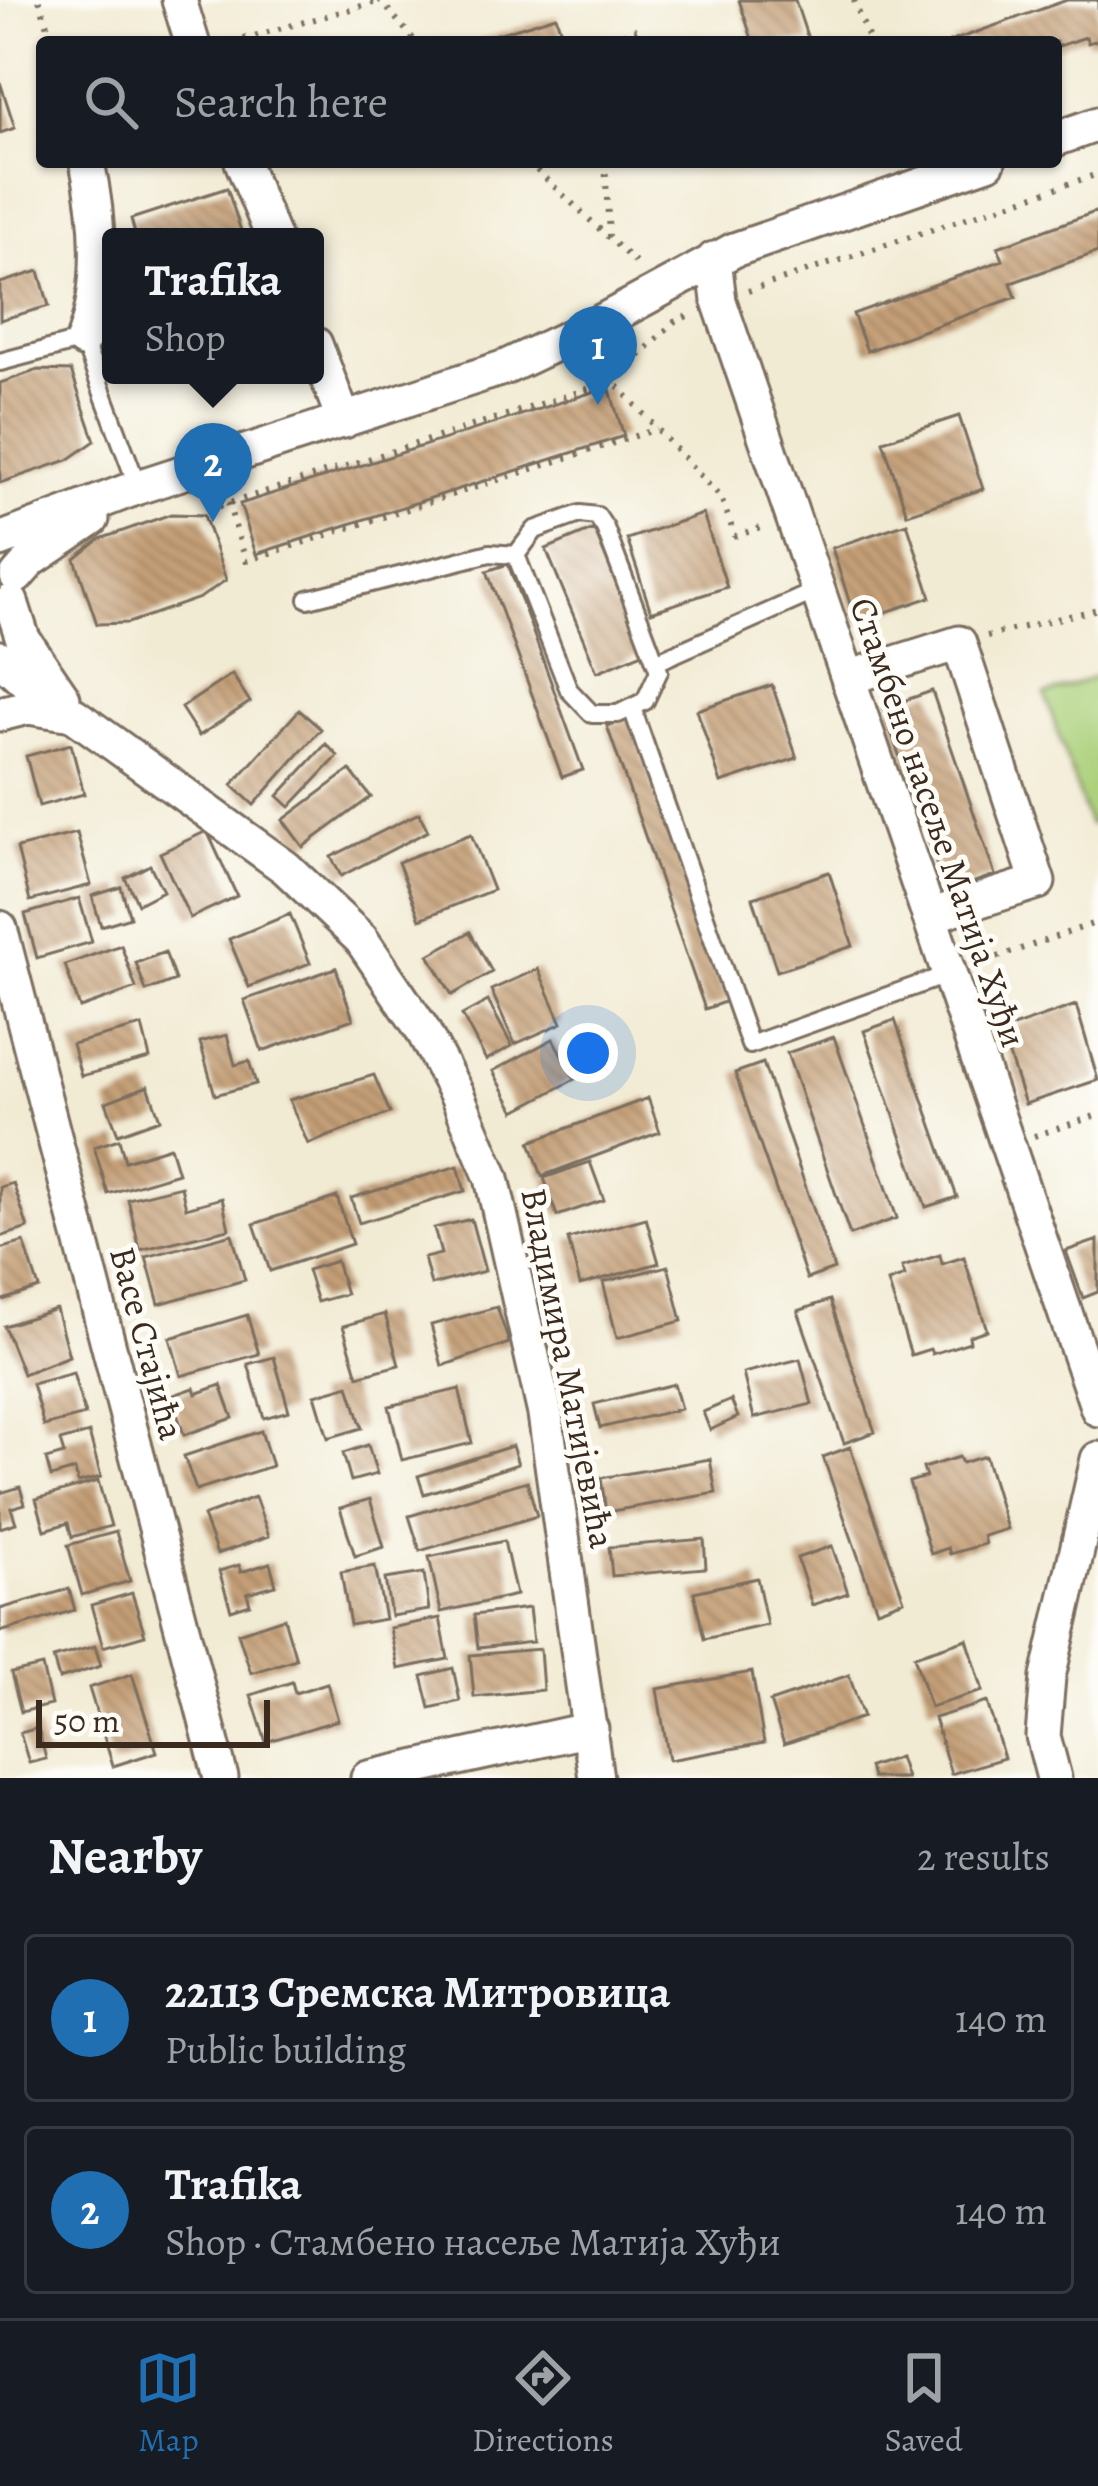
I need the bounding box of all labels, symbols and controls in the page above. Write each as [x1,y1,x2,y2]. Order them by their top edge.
search box [36,36,1062,168]
icon: search [78,69,144,135]
text: Search here [174,71,388,133]
popup [102,228,324,384]
text: Trafika [145,249,281,311]
pin: 1 [559,306,637,405]
text: Shop [145,311,226,364]
pin: 2 [174,423,252,522]
street label: Стамбено насеље Матија Хуђи [838,591,1039,1053]
your location [558,1023,618,1083]
street label: Владимира Матијевића [510,1184,628,1553]
street label: Васе Стајића [98,1241,197,1445]
scale bar [36,1694,270,1747]
text: 50 m [54,1698,120,1743]
text: Nearby [48,1821,202,1891]
text: 2 results [917,1830,1050,1883]
text: 22113 Сремска Митровица [165,1961,671,2023]
text: 1 [83,1992,97,2045]
text: 140 m [955,1992,1047,2045]
text: Public building [165,2023,406,2076]
text: Trafika [165,2153,302,2215]
text: 2 [81,2184,99,2237]
text: 140 m [955,2184,1047,2237]
text: Shop · Стамбено насеље Матија Хуђи [165,2215,781,2268]
tab: Map [135,2345,201,2462]
tab: Directions [472,2345,614,2462]
tab: Saved [884,2345,963,2462]

